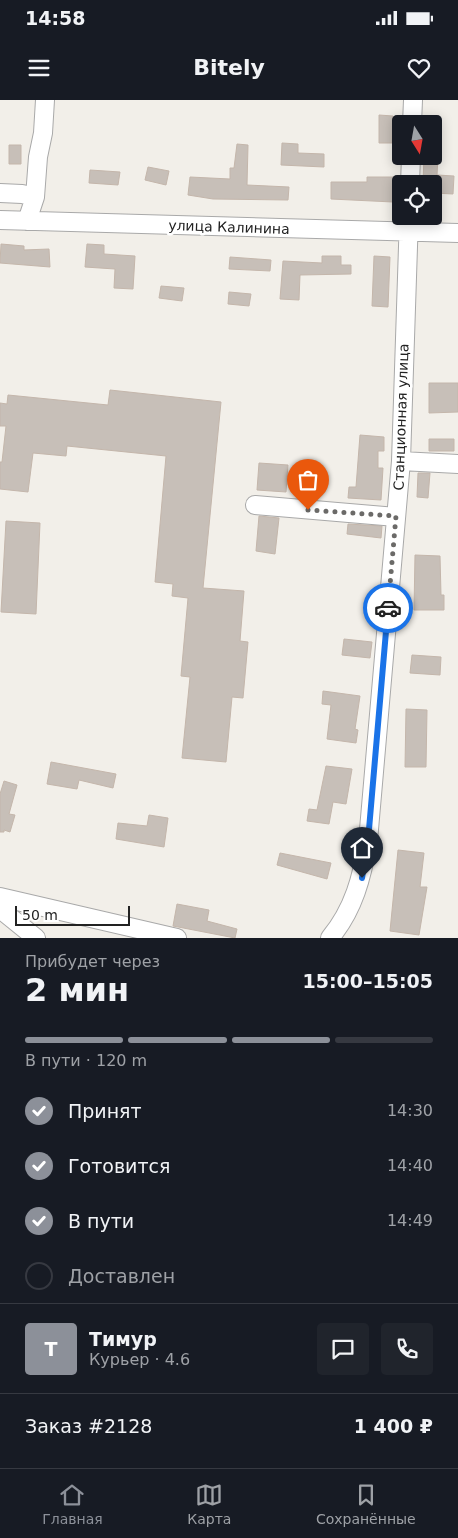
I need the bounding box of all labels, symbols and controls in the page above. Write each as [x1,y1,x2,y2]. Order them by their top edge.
text: 14:58 [25,7,85,29]
icon: menu [25,54,53,82]
icon: heart [405,54,433,82]
text: Bitely [193,55,265,80]
north arrow [392,115,442,165]
map controls [392,115,442,225]
button: locate [392,175,442,225]
street label: улица Калинина [168,217,290,237]
street label: Станционная улица [390,343,412,491]
pin [287,459,329,510]
icon: bag [294,466,322,494]
courier [363,583,413,633]
icon: car [374,594,402,622]
pin [341,827,383,878]
icon: home [348,834,376,862]
scale bar [15,903,130,926]
text: 50 m [22,907,58,923]
text: Прибудет через [25,952,160,971]
text: 15:00–15:05 [303,970,433,992]
text: 2 мин [25,971,129,1009]
text: В пути · 120 m [25,1051,147,1070]
icon: check [25,1097,53,1125]
text: Принят [68,1100,142,1122]
text: 14:30 [387,1101,433,1120]
icon: check [25,1152,53,1180]
text: Готовится [68,1155,170,1177]
text: 14:40 [387,1156,433,1175]
icon: check [25,1207,53,1235]
text: В пути [68,1210,134,1232]
text: 14:49 [387,1211,433,1230]
text: Доставлен [68,1265,175,1287]
button: chat [317,1323,369,1375]
button: phone [381,1323,433,1375]
text: Тимур [89,1328,157,1350]
text: Т [45,1338,57,1360]
text: Курьер · 4.6 [89,1350,190,1369]
text: Заказ #2128 [25,1415,152,1437]
text: 1 400 ₽ [354,1415,433,1437]
tab: Главная [42,1481,103,1527]
tab: Карта [187,1481,231,1527]
tab: Сохранённые [316,1481,416,1527]

